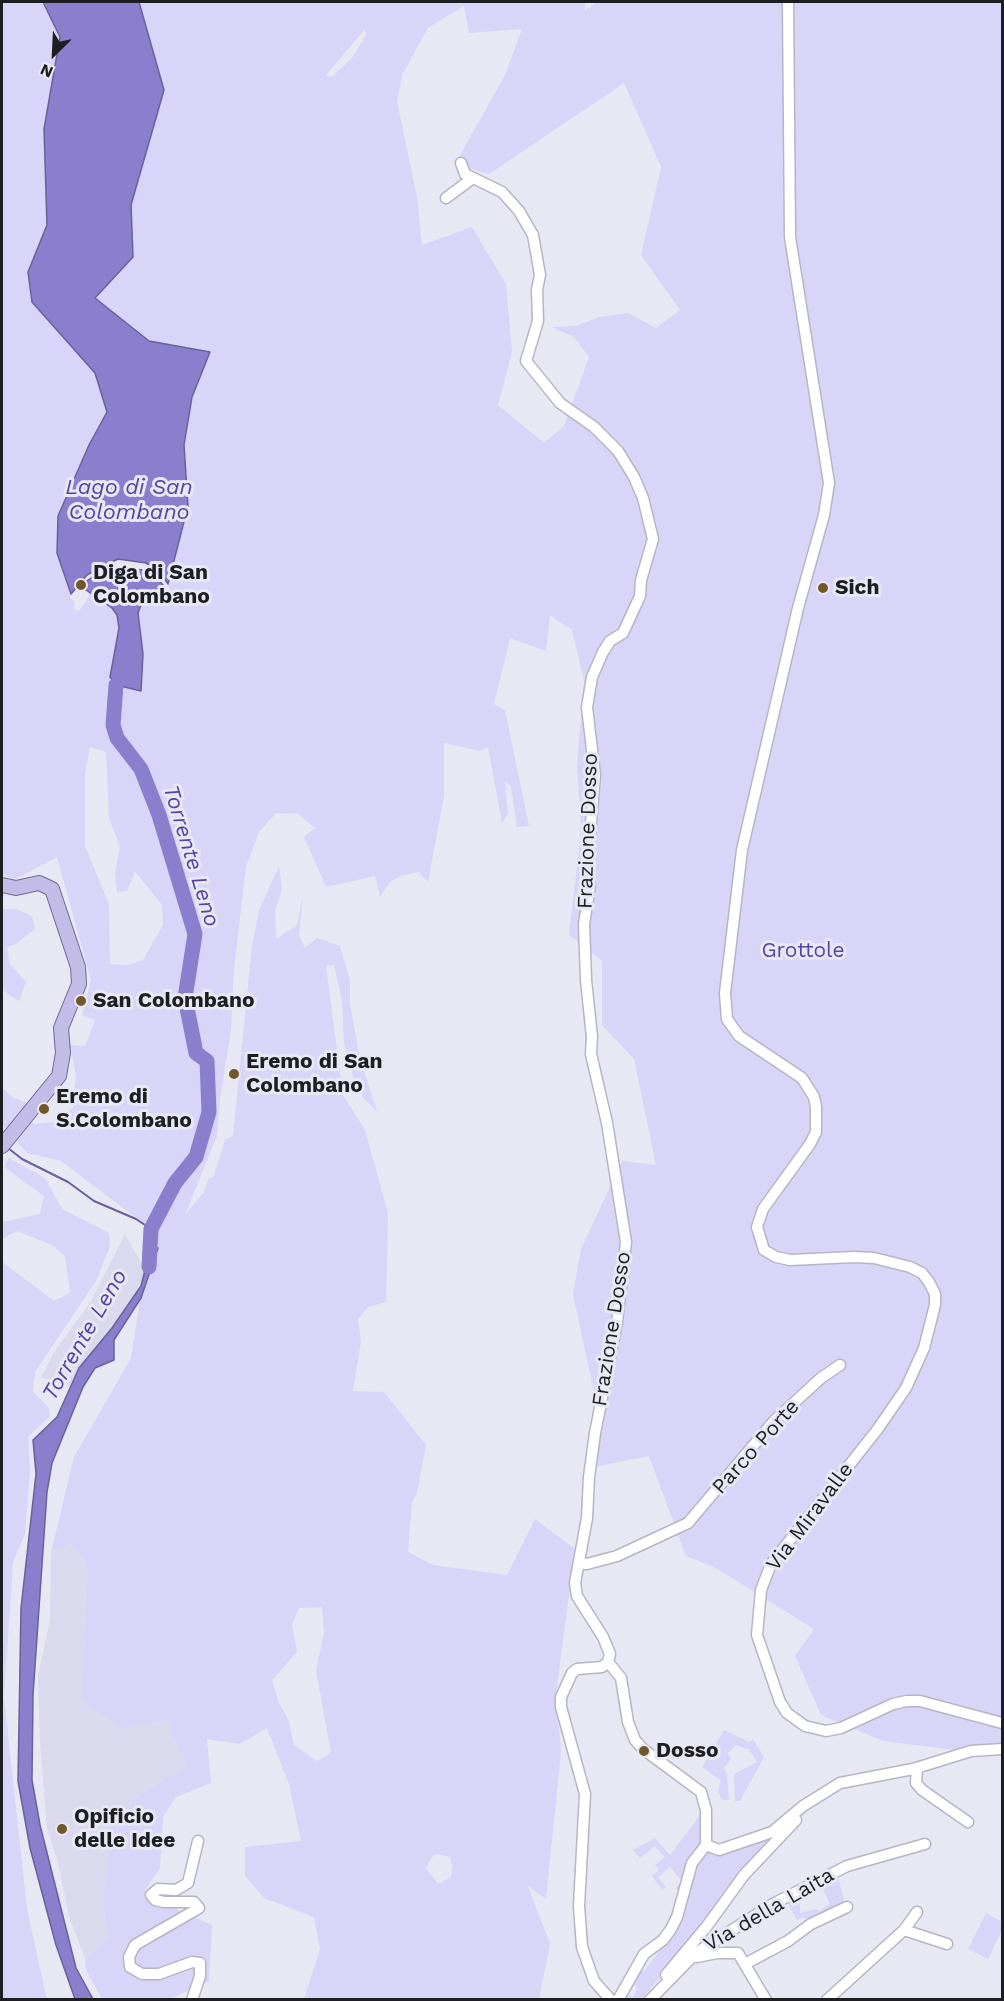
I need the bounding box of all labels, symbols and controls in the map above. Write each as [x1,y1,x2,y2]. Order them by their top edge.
north arrow [24,24,84,84]
text: N [37,60,56,82]
water label: Lago di San Colombano [65,475,193,526]
place label: Diga di San Colombano [93,560,210,610]
place label: Sich [835,575,880,601]
marker: Diga di San Colombano [74,578,88,592]
marker: Sich [816,581,830,595]
street label: Frazione Dosso [573,752,603,910]
water label: Torrente Leno [157,782,225,930]
park label: Grottole [761,938,845,964]
place label: San Colombano [93,988,255,1014]
marker: San Colombano [74,994,88,1008]
place label: Eremo di San Colombano [246,1049,383,1099]
marker: Eremo di San Colombano [227,1067,241,1081]
place label: Eremo di S.Colombano [56,1084,192,1134]
marker: Eremo di S.Colombano [37,1102,51,1116]
street label: Frazione Dosso [587,1250,637,1408]
water label: Torrente Leno [37,1265,133,1405]
street label: Parco Porte [707,1395,805,1499]
street label: Via Miravalle [761,1458,859,1576]
place label: Dosso [656,1738,719,1764]
marker: Dosso [637,1744,651,1758]
place label: Opificio delle Idee [74,1804,175,1854]
marker: Opificio delle Idee [55,1822,69,1836]
street label: Via della Laita [699,1863,839,1957]

